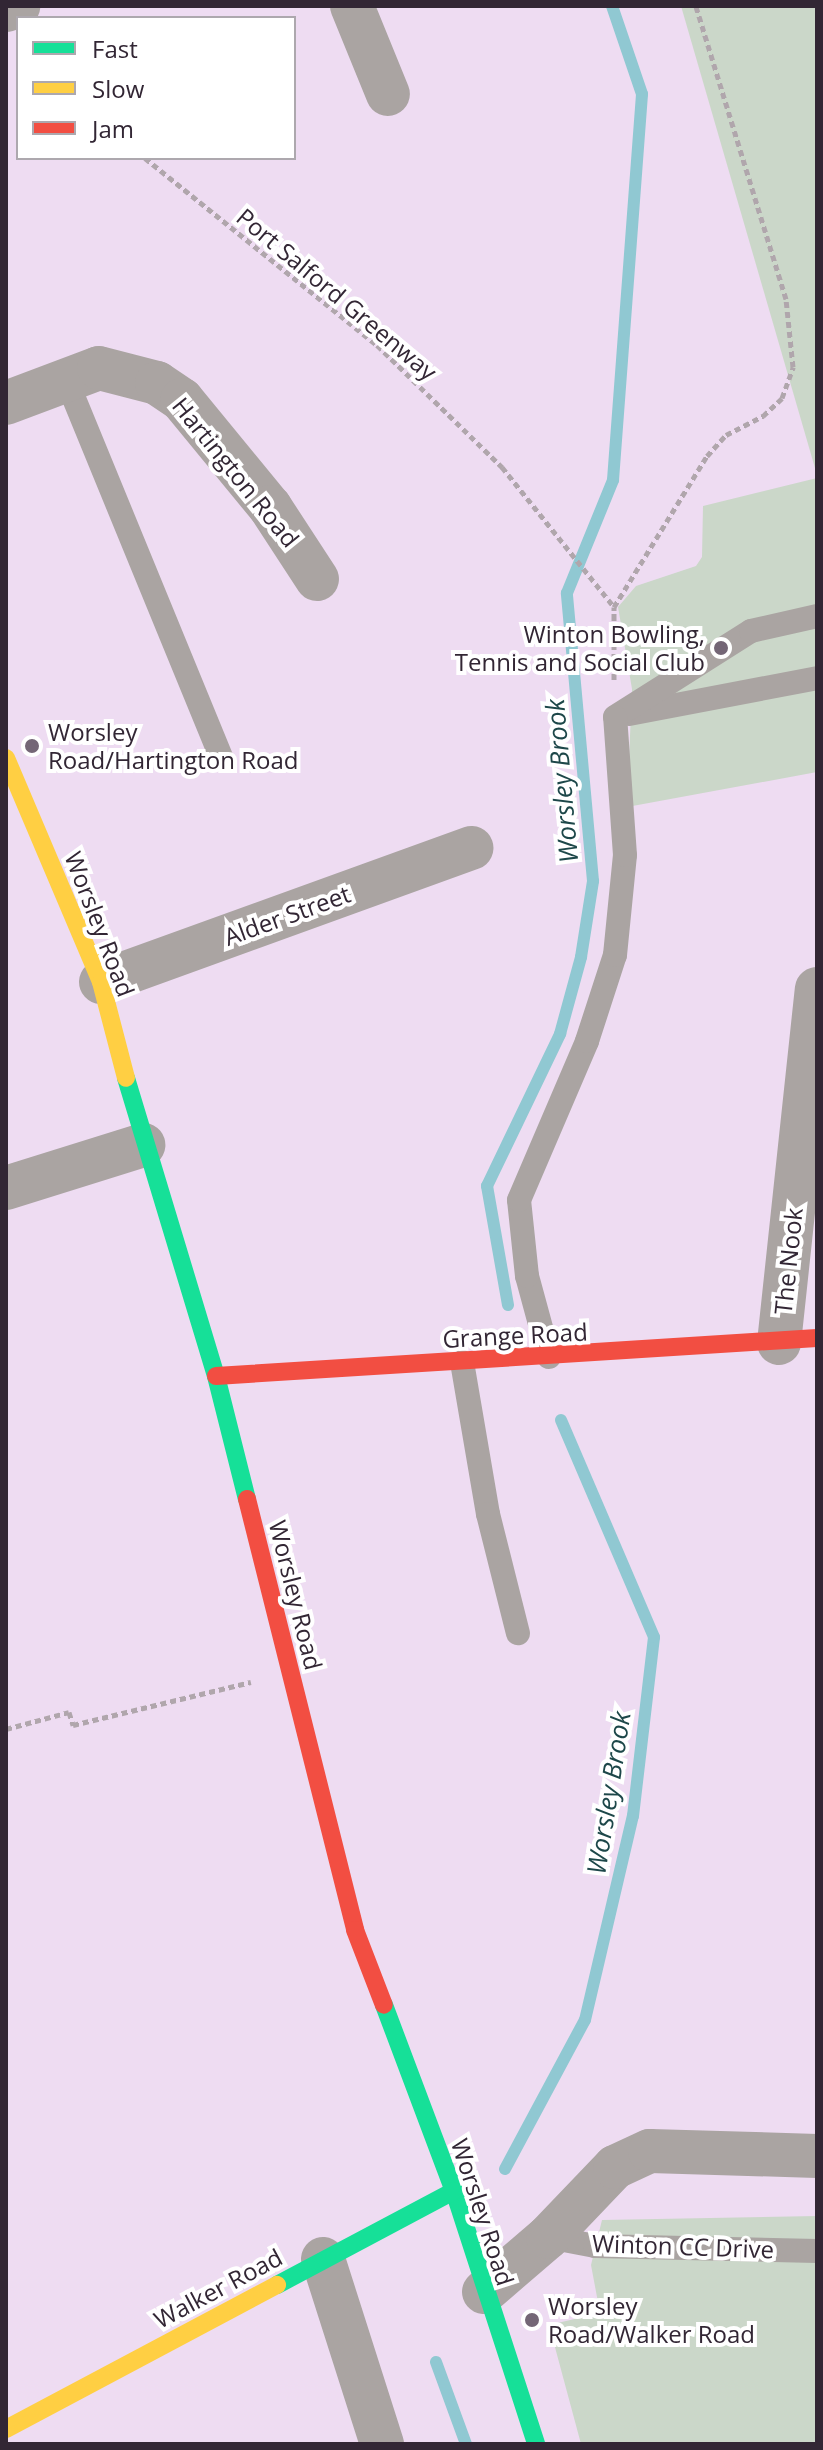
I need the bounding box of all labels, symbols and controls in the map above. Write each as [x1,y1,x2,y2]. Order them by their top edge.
legend [16,16,296,160]
text: Fast [92,32,138,65]
text: Slow [92,72,144,105]
text: Jam [92,112,134,145]
street label: Port Salford Greenway [231,202,443,386]
street label: Hartington Road [167,391,305,553]
place label: Winton Bowling, Tennis and Social Club [455,620,705,676]
marker: Winton Bowling, Tennis and Social Club [712,639,730,657]
water label: Worsley Brook [539,698,585,864]
place label: Worsley Road/Hartington Road [48,718,298,774]
marker: Worsley Road/Hartington Road [23,737,41,755]
street label: Worsley Road [59,847,141,1001]
street label: Alder Street [220,879,354,951]
street label: The Nook [768,1206,808,1316]
street label: Grange Road [442,1317,588,1353]
street label: Worsley Road [264,1517,328,1673]
water label: Worsley Brook [581,1709,637,1877]
street label: Worsley Road [446,2135,520,2289]
street label: Winton CC Drive [592,2228,774,2264]
street label: Walker Road [149,2242,287,2334]
place label: Worsley Road/Walker Road [548,2292,755,2348]
marker: Worsley Road/Walker Road [523,2311,541,2329]

